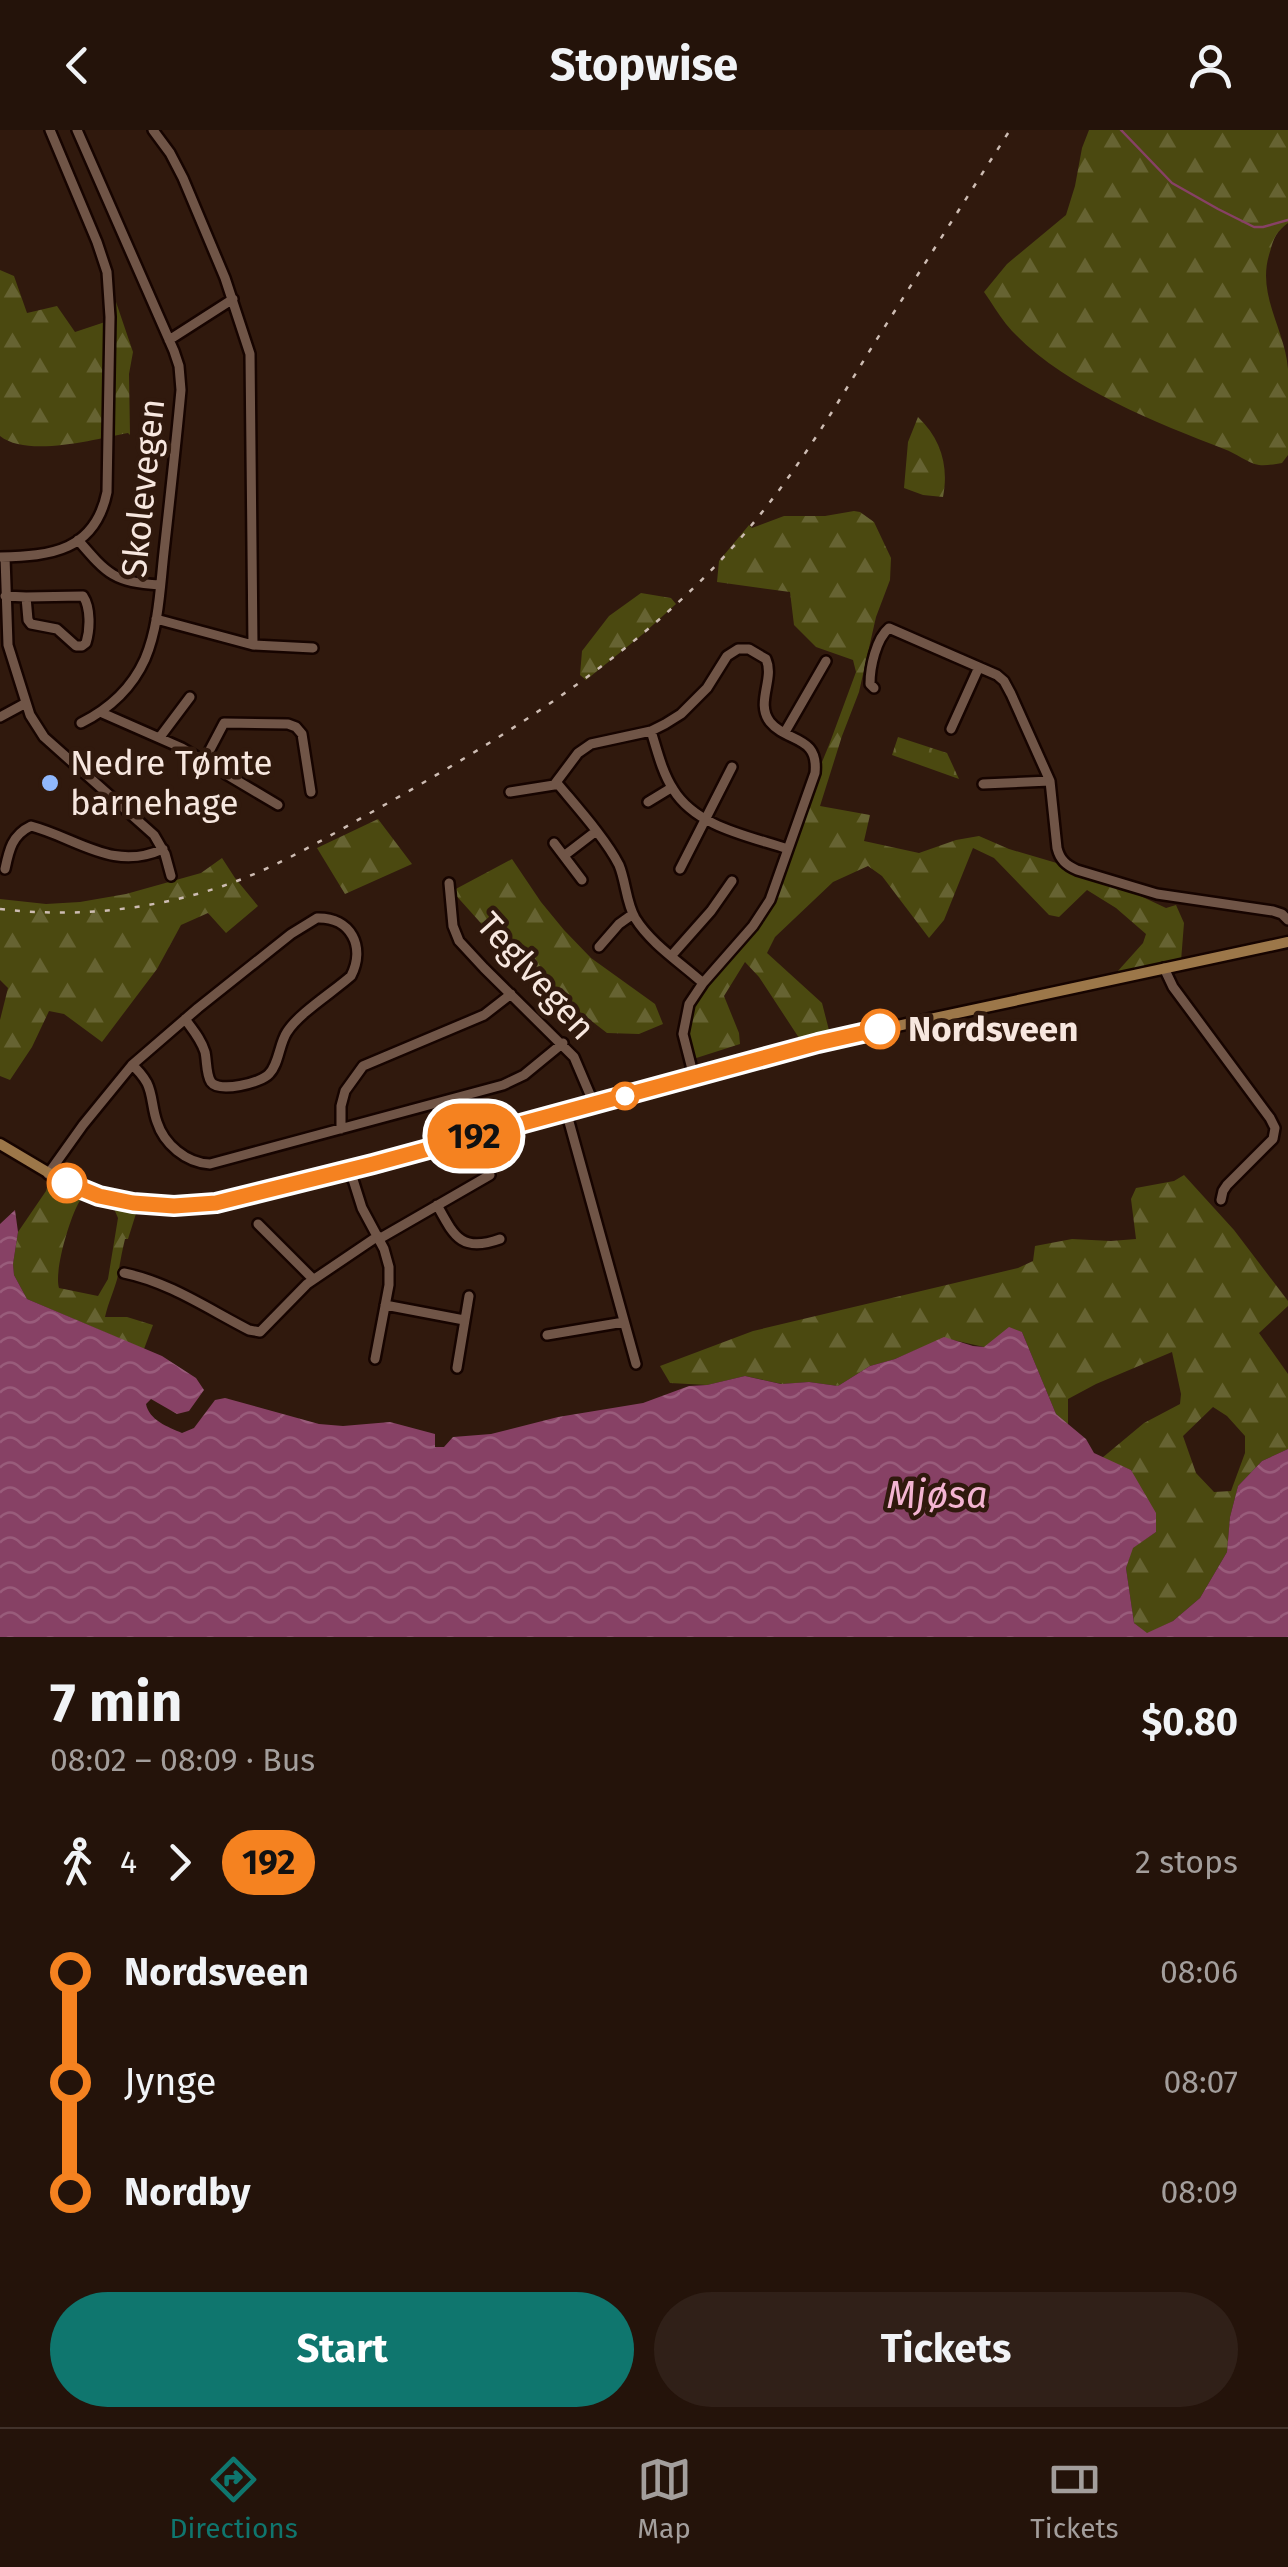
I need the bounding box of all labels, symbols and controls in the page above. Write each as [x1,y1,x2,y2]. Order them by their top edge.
icon: back [50,38,105,93]
text: Stopwise [550,38,738,92]
icon: person [1183,38,1238,93]
street label: Skolevegen [113,397,173,579]
place label: Nedre Tømte barnehage [70,742,273,824]
marker: Nedre Tømte barnehage [39,772,61,794]
street label: Teglvegen [468,904,604,1048]
place label: Nordsveen [908,1008,1078,1050]
marker: Nordsveen [861,1010,899,1048]
unlabelled marker [612,1083,638,1109]
line badge: 192 [416,1104,532,1168]
text: 192 [447,1115,501,1157]
unlabelled marker [48,1164,86,1202]
water label: Mjøsa [886,1472,988,1518]
text: 7 min [50,1670,183,1736]
text: $0.80 [1141,1699,1238,1745]
text: 08:02 – 08:09 · Bus [50,1741,315,1779]
icon: walk [50,1835,105,1890]
icon: forward [152,1835,207,1890]
text: 192 [242,1841,295,1883]
text: 4 [120,1843,137,1881]
text: 2 stops [1135,1843,1238,1881]
text: Nordsveen [124,1949,309,1995]
text: 08:06 [1160,1953,1238,1991]
text: Jynge [124,2059,216,2105]
text: 08:07 [1163,2063,1238,2101]
text: Nordby [124,2169,250,2215]
text: 08:09 [1160,2173,1238,2211]
button: Start [50,2292,634,2407]
button: Tickets [654,2292,1238,2407]
tab: Directions [169,2452,298,2545]
tab: Map [637,2452,692,2545]
tab: Tickets [1030,2452,1119,2545]

